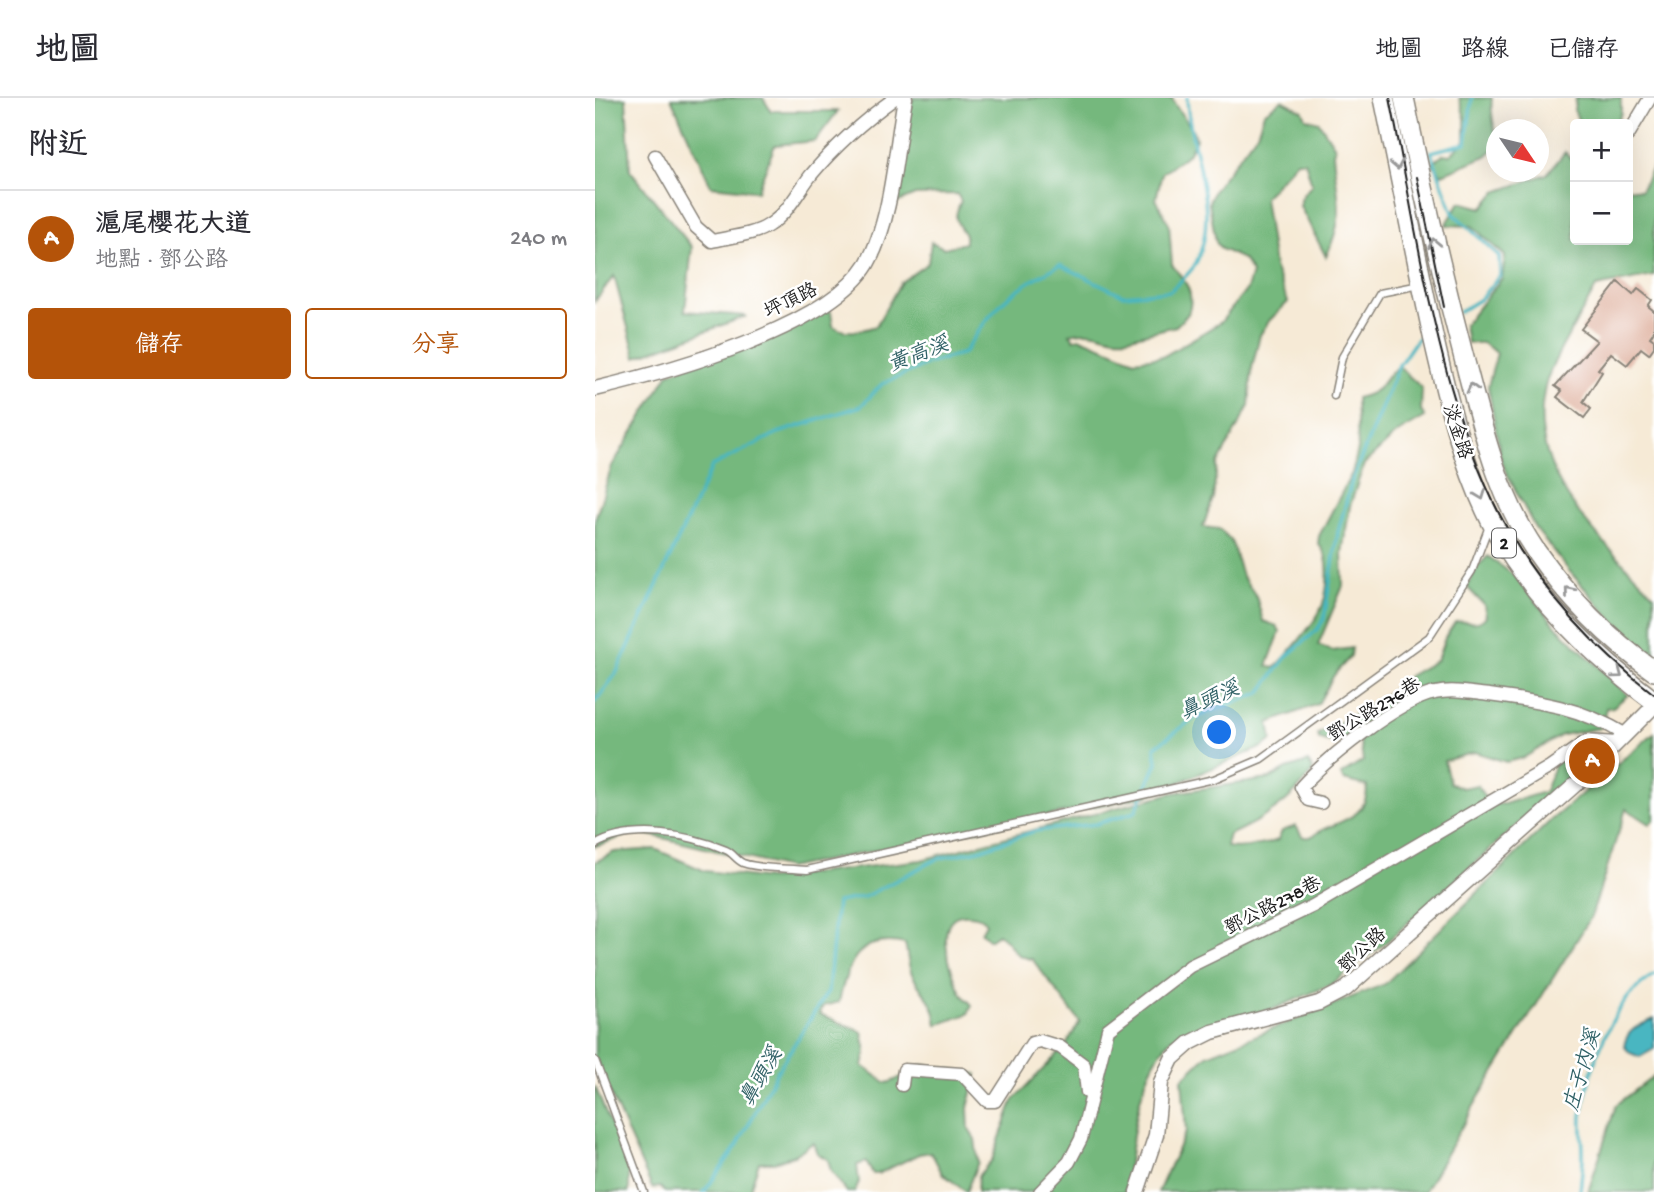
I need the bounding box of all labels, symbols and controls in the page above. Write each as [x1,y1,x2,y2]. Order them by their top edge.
text: 地圖 [35,34,101,72]
text: 地圖 [1375,37,1423,66]
text: 路線 [1461,37,1509,66]
text: 已儲存 [1547,37,1619,66]
north arrow [1486,119,1549,182]
map controls [1570,119,1633,245]
button: + [1570,119,1633,182]
text: 附近 [28,130,88,165]
one-way arrow [1389,159,1404,171]
button: − [1570,182,1633,245]
text: 滬尾櫻花大道 [95,211,251,242]
text: A [44,226,58,253]
text: 240 m [510,226,567,253]
one-way arrow [1428,237,1442,249]
text: 地點 · 鄧公路 [95,248,228,275]
street label: 坪頂路 [760,278,822,325]
button: 儲存 [28,308,291,379]
button: 分享 [305,308,567,379]
water label: 黃高溪 [885,331,954,379]
one-way arrow [1465,383,1480,395]
street label: 淡金路 [1436,401,1476,463]
one-way arrow [1473,488,1487,500]
road number: 2 [1492,528,1516,558]
one-way arrow [1565,586,1577,599]
one-way arrow [1610,665,1622,678]
street label: 鄧公路276巷 [1323,673,1426,748]
water label: 鼻頭溪 [1176,675,1245,727]
your location [1202,715,1236,749]
pin: A [1569,735,1615,787]
street label: 鄧公路278巷 [1221,872,1326,941]
street label: 鄧公路 [1334,923,1392,979]
water label: 庄子內溪 [1559,1026,1608,1115]
water label: 鼻頭溪 [735,1042,790,1111]

